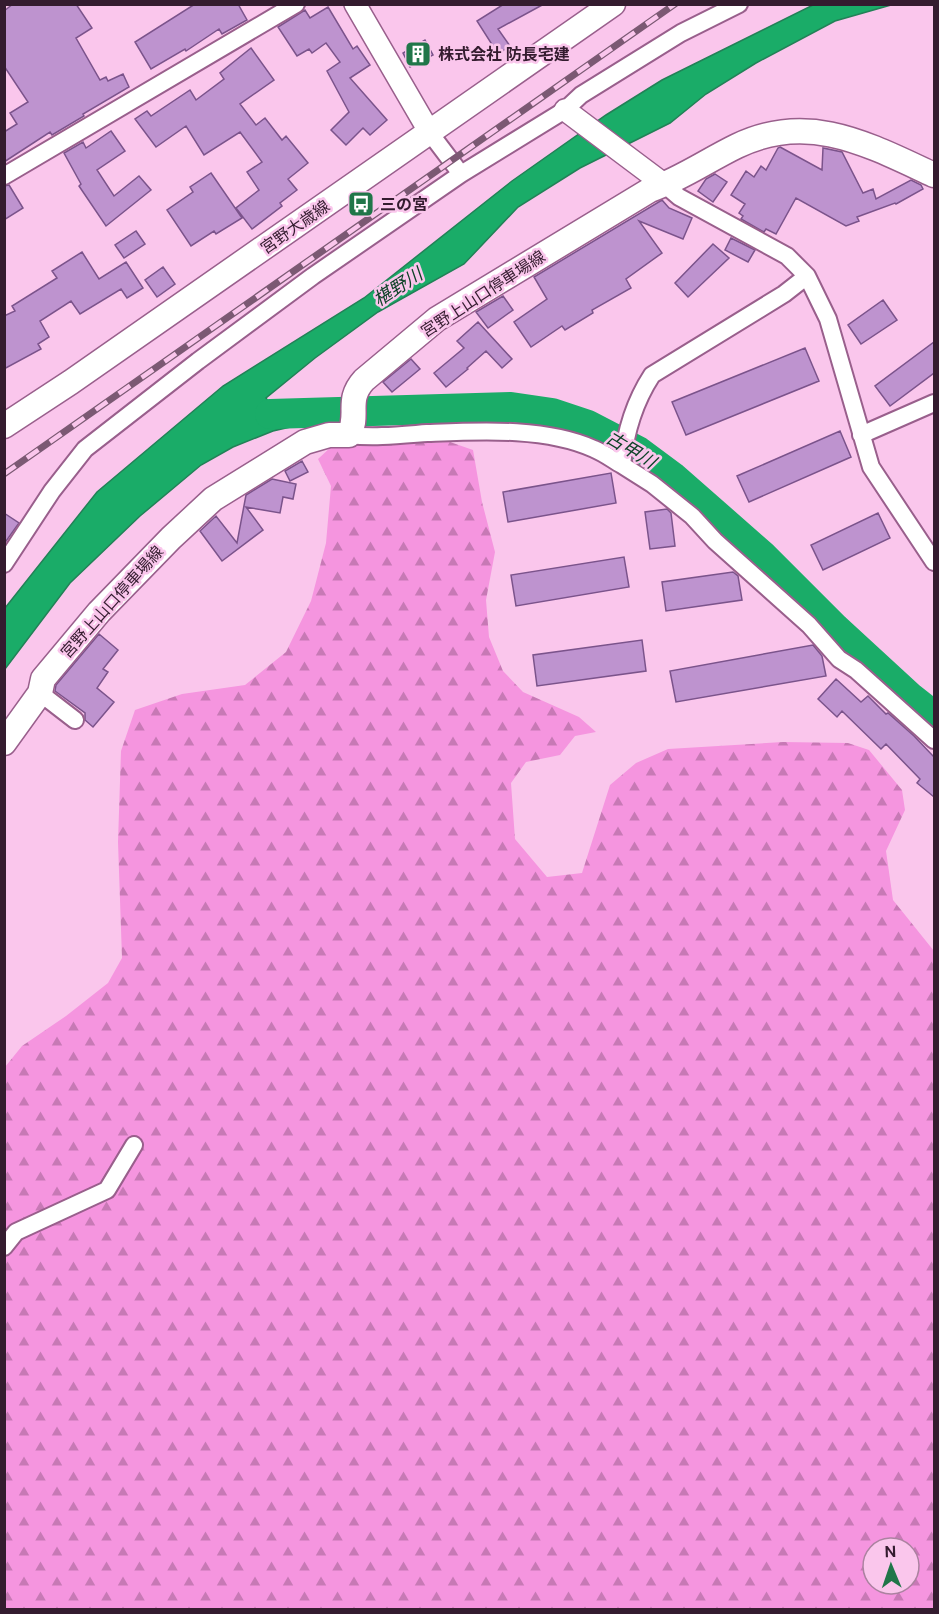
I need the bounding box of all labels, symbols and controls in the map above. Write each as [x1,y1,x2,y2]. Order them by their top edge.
building icon: 株式会社 防長宅建 [403,39,433,69]
place label: 株式会社 防長宅建 [438,44,570,65]
bus stop icon: 三の宮 [346,189,376,219]
place label: 三の宮 [380,194,428,215]
street label: 宮野大歳線 [256,195,334,259]
street label: 宮野上山口停車場線 [417,246,549,342]
water label: 椹野川 [369,261,429,312]
water label: 古甲川 [602,426,662,475]
street label: 宮野上山口停車場線 [56,541,168,663]
north arrow [861,1536,921,1596]
text: N [884,1541,897,1562]

